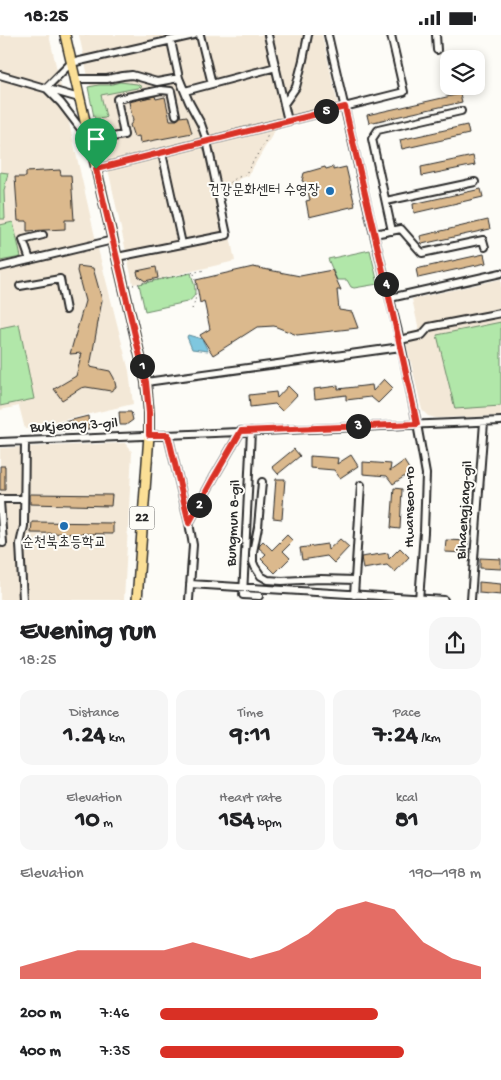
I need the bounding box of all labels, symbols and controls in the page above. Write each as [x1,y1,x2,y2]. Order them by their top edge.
text: 18:25 [25,6,68,29]
map controls [440,50,485,95]
button: layers [440,50,485,95]
pin: 5 [314,99,338,123]
text: 5 [323,103,330,120]
pin [75,118,117,169]
icon: arrive [82,125,110,153]
place label: 건강문화센터 수영장 [208,182,320,200]
marker: 건강문화센터 수영장 [324,185,336,197]
pin: 4 [374,271,398,297]
text: 4 [383,276,390,293]
pin: 1 [130,353,154,379]
text: 1 [140,358,145,375]
pin: 3 [346,413,370,439]
street label: Bukjeong 3-gil [29,415,118,437]
text: 3 [355,418,362,435]
street label: Bihaengjang-gil [453,460,477,561]
street label: Hwanseon-ro [401,466,419,548]
street label: Bungmun 8-gil [223,479,245,568]
pin: 2 [186,493,212,517]
text: 2 [196,497,203,514]
road number: 22 [130,507,154,529]
marker: 순천북초등학교 [58,520,70,532]
place label: 순천북초등학교 [22,534,106,552]
text: Evening run [20,616,156,649]
button: share [429,617,481,669]
text: 18:25 [20,652,57,671]
text: Distance [69,705,119,722]
text: Time [238,705,263,722]
text: Pace [393,705,421,722]
text: 1.24 [63,722,105,751]
text: 9:11 [230,722,271,751]
text: 7:24 [373,722,418,751]
text: km [105,730,125,747]
text: /km [418,730,441,747]
text: Elevation [66,790,122,807]
text: Heart rate [219,790,282,807]
text: kcal [396,790,418,807]
text: 10 [75,807,100,836]
text: 154 [219,807,254,836]
text: 81 [395,807,419,836]
text: m [100,815,113,832]
text: bpm [254,815,282,832]
text: Elevation [20,865,84,884]
text: 190–198 m [409,865,481,884]
text: 200 m [20,1005,61,1024]
text: 7:46 [100,1005,129,1024]
text: 400 m [20,1043,61,1062]
text: 7:35 [100,1043,130,1062]

